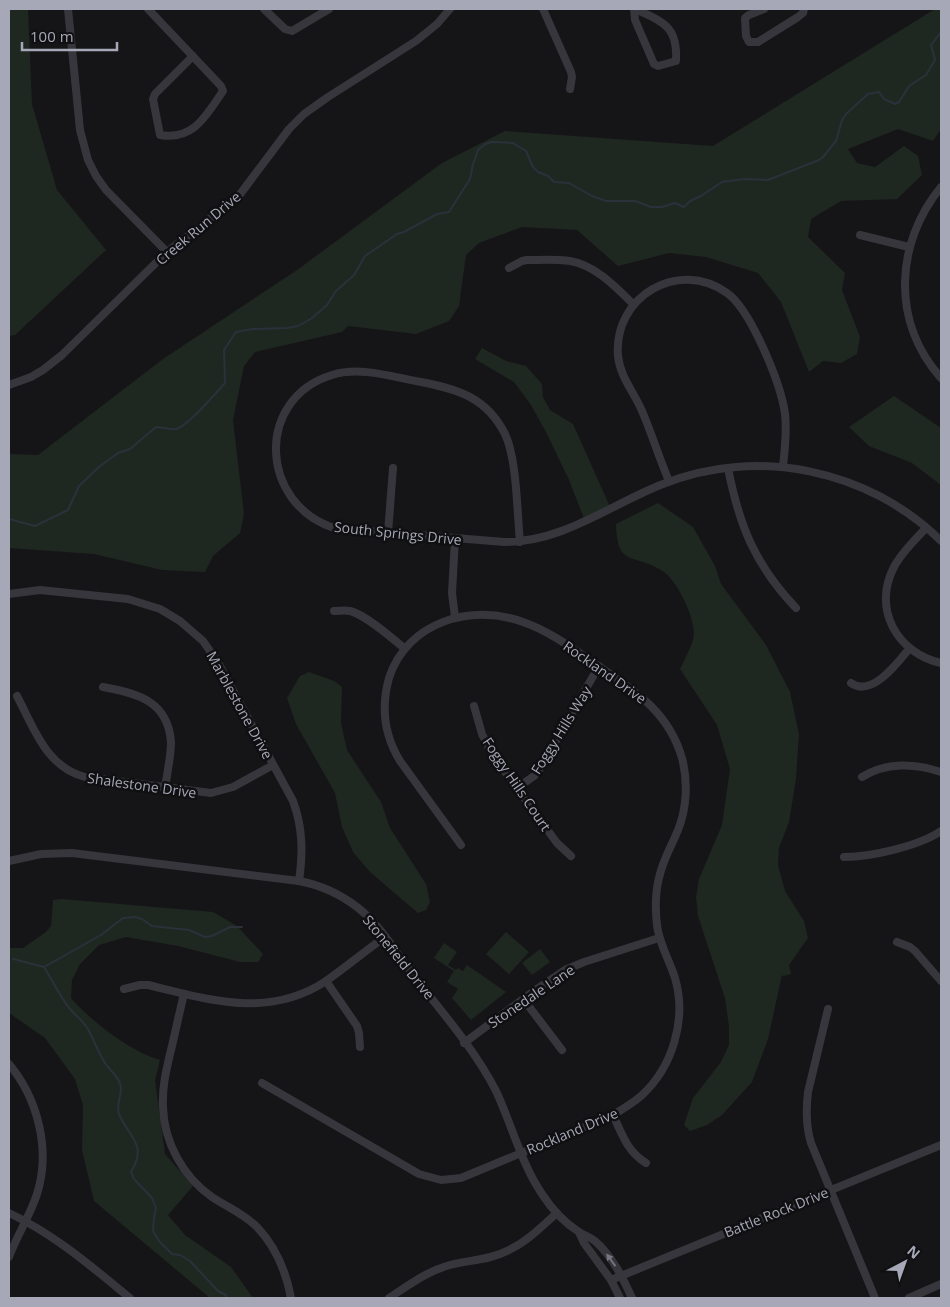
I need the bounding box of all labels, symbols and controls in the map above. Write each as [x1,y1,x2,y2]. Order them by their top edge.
scale bar [22,20,118,52]
text: 100 m [30,26,74,46]
street label: Creek Run Drive [152,187,244,269]
street label: South Springs Drive [333,517,463,549]
street label: Rockland Drive [560,636,650,708]
street label: Marblestone Drive [202,648,278,762]
street label: Foggy Hills Way [526,682,596,778]
street label: Foggy Hills Court [479,733,555,835]
street label: Shalestone Drive [86,768,198,802]
street label: Stonefield Drive [359,911,439,1003]
street label: Stonedale Lane [484,960,578,1032]
street label: Rockland Drive [523,1103,621,1159]
street label: Battle Rock Drive [721,1182,831,1242]
north arrow [880,1237,930,1287]
text: N [903,1241,924,1263]
one-way arrow [606,1254,616,1267]

